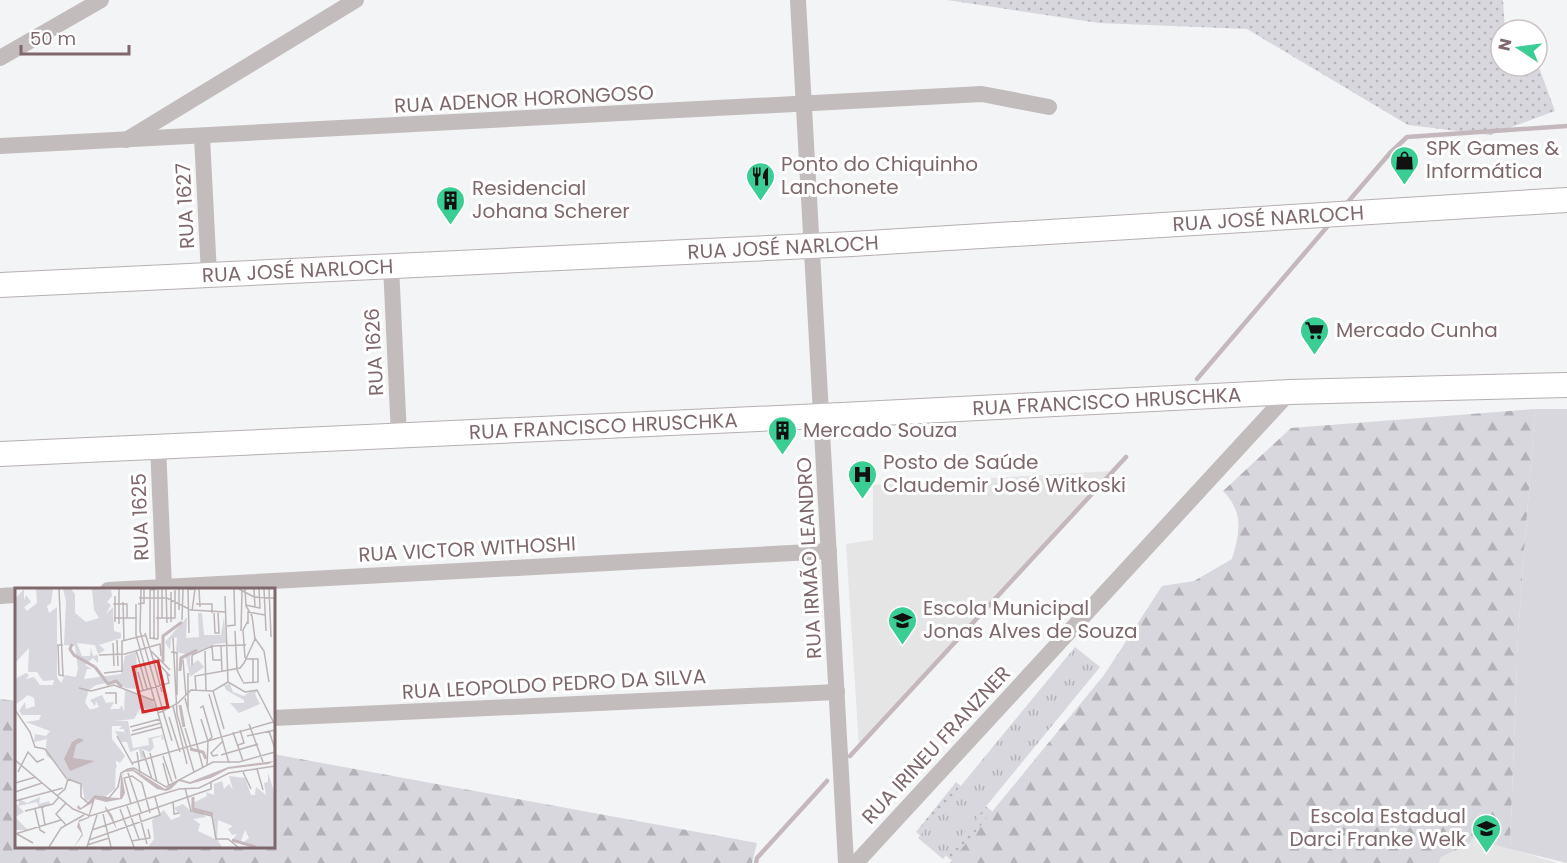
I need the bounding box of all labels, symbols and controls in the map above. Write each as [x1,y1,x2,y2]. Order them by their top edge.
scale bar [21,18,129,56]
north arrow [1489,18,1549,78]
text: 50 m [30,26,76,51]
text: N [1492,36,1517,53]
street label: RUA ADENOR HORONGOSO [394,78,654,120]
place label: SPK Games & Informática [1426,134,1559,185]
shop icon: SPK Games & Informática [1389,144,1421,186]
place label: Ponto do Chiquinho Lanchonete [781,150,978,201]
restaurant icon: Ponto do Chiquinho Lanchonete [744,160,776,202]
street label: RUA 1627 [169,162,201,250]
place label: Residencial Johana Scherer [472,174,630,225]
building icon: Residencial Johana Scherer [435,184,467,226]
street label: RUA JOSÉ NARLOCH [1172,199,1365,238]
street label: RUA JOSÉ NARLOCH [687,228,880,266]
street label: RUA JOSÉ NARLOCH [201,252,394,289]
street label: RUA 1626 [358,307,390,397]
supermarket icon: Mercado Cunha [1299,314,1331,356]
place label: Mercado Cunha [1336,316,1498,344]
street label: RUA FRANCISCO HRUSCHKA [972,381,1242,422]
street label: RUA FRANCISCO HRUSCHKA [468,406,738,446]
building icon: Mercado Souza [766,414,798,456]
place label: Mercado Souza [803,416,957,444]
place label: Posto de Saúde Claudemir José Witkoski [883,448,1126,499]
street label: RUA IRMÃO LEANDRO [790,457,828,659]
hospital icon: Posto de Saúde Claudemir José Witkoski [846,458,878,500]
street label: RUA 1625 [124,473,156,561]
street label: RUA VICTOR WITHOSHI [358,529,576,569]
inset map [15,588,274,848]
place label: Escola Municipal Jonas Alves de Souza [923,594,1138,645]
school or university icon: Escola Municipal Jonas Alves de Souza [886,604,918,646]
street label: RUA IRINEU FRANZNER [855,660,1017,830]
street label: RUA LEOPOLDO PEDRO DA SILVA [401,662,707,706]
place label: Escola Estadual Darci Franke Welk [1289,802,1467,853]
school or university icon: Escola Estadual Darci Franke Welk [1471,812,1503,854]

